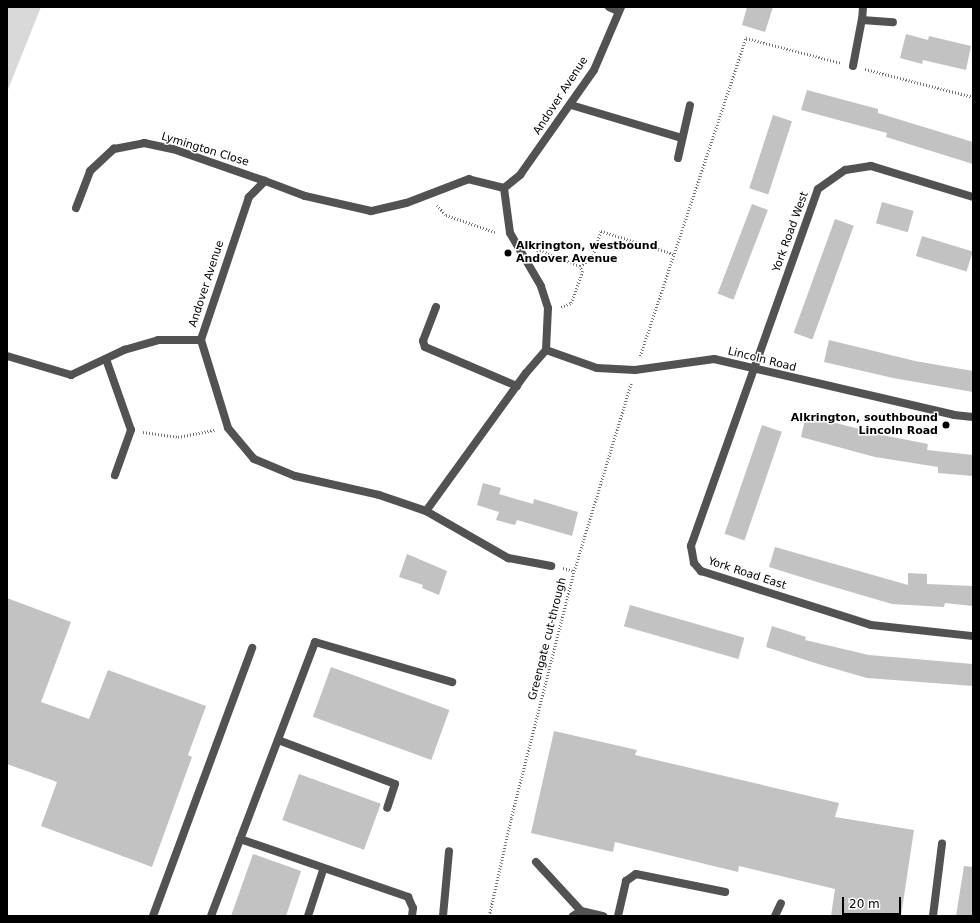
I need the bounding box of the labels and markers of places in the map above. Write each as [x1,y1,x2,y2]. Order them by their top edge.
place label: Alkrington, westbound Andover Avenue [516,240,658,266]
marker: Alkrington, westbound Andover Avenue [503,248,513,258]
place label: Alkrington, southbound Lincoln Road [791,412,938,438]
marker: Alkrington, southbound Lincoln Road [941,420,951,430]

